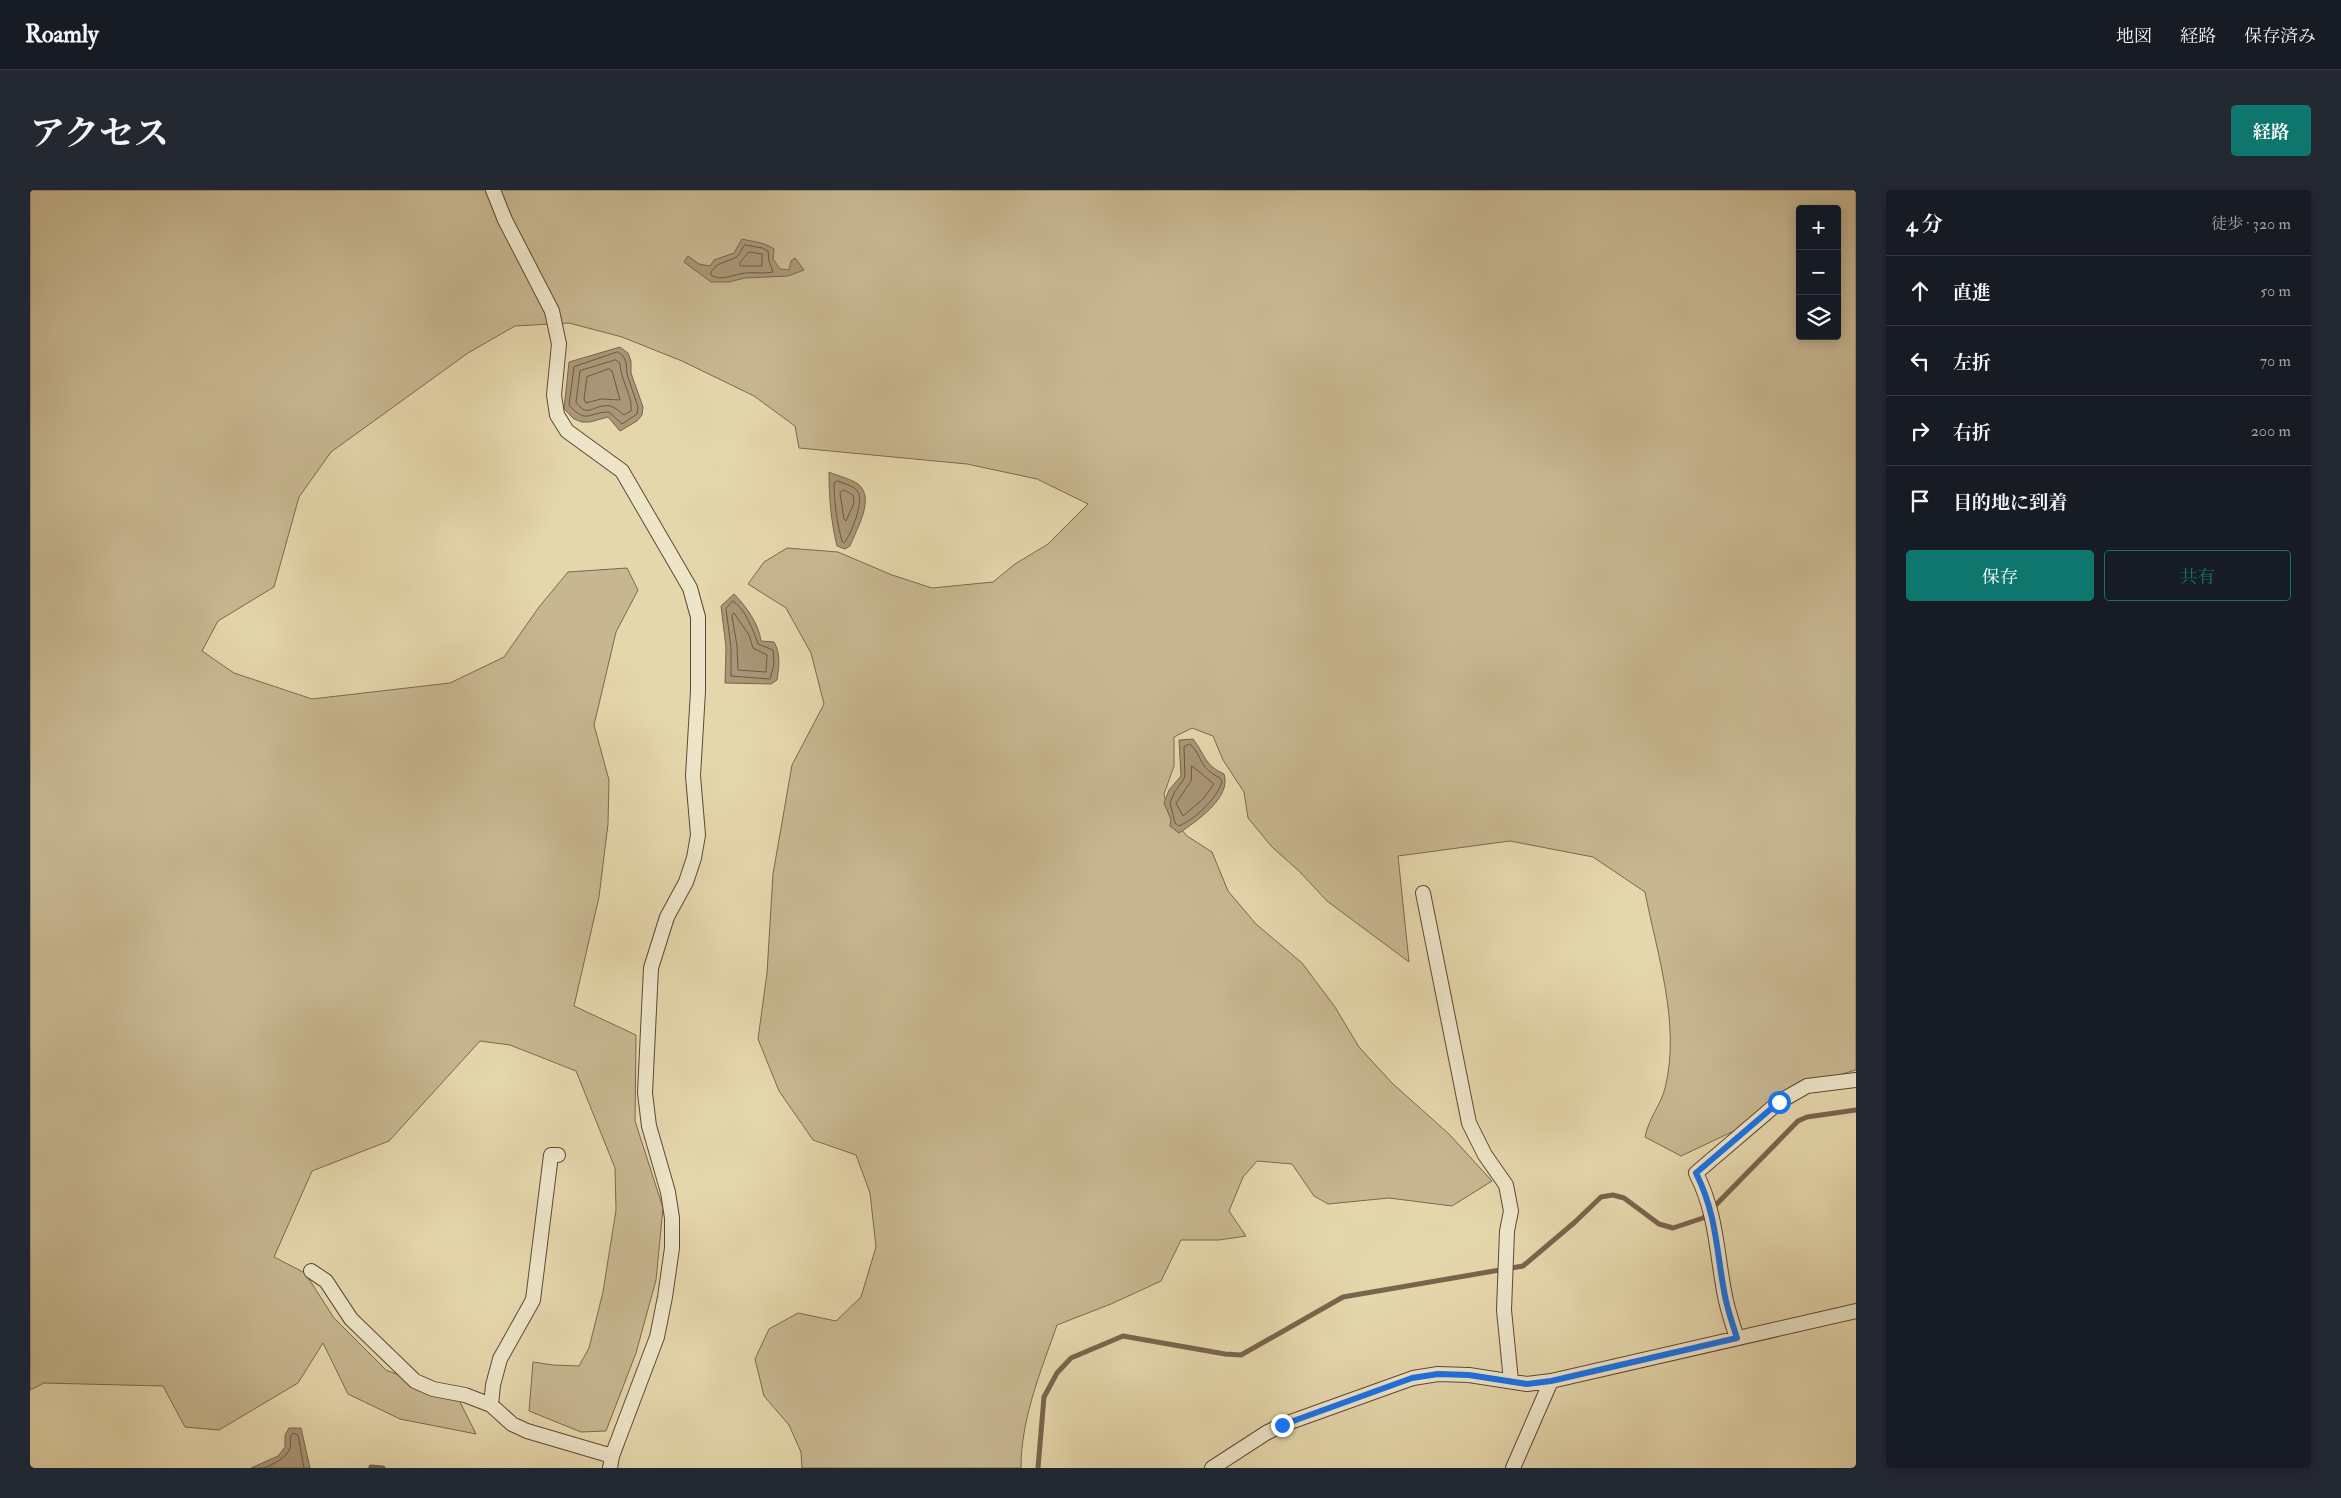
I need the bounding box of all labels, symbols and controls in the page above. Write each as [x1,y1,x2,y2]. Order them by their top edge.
text: Roamly [25,19,99,50]
text: 地図 [2116,25,2152,48]
text: 経路 [2180,25,2216,48]
text: 保存済み [2244,25,2316,48]
button: 経路 [2231,105,2311,156]
text: アクセス [30,112,169,156]
map controls [1796,205,1841,340]
button: + [1796,205,1841,250]
text: 4 分 [1906,211,1943,238]
text: 徒歩 · 320 m [2211,214,2291,234]
button: − [1796,250,1841,295]
icon: ahead [1906,277,1934,305]
text: 直進 [1953,281,1991,305]
text: 50 m [2260,281,2291,301]
button: layers [1796,295,1841,340]
icon: left [1906,347,1934,375]
text: 左折 [1953,351,1991,375]
text: 70 m [2260,351,2291,371]
icon: right [1906,417,1934,445]
text: 右折 [1953,421,1991,445]
text: 200 m [2251,421,2291,441]
icon: arrive [1906,487,1934,515]
text: 目的地に到着 [1953,491,2067,515]
button: 保存 [1906,550,2094,601]
button: 共有 [2104,550,2291,601]
route start [1768,1091,1791,1114]
route end [1271,1414,1294,1437]

